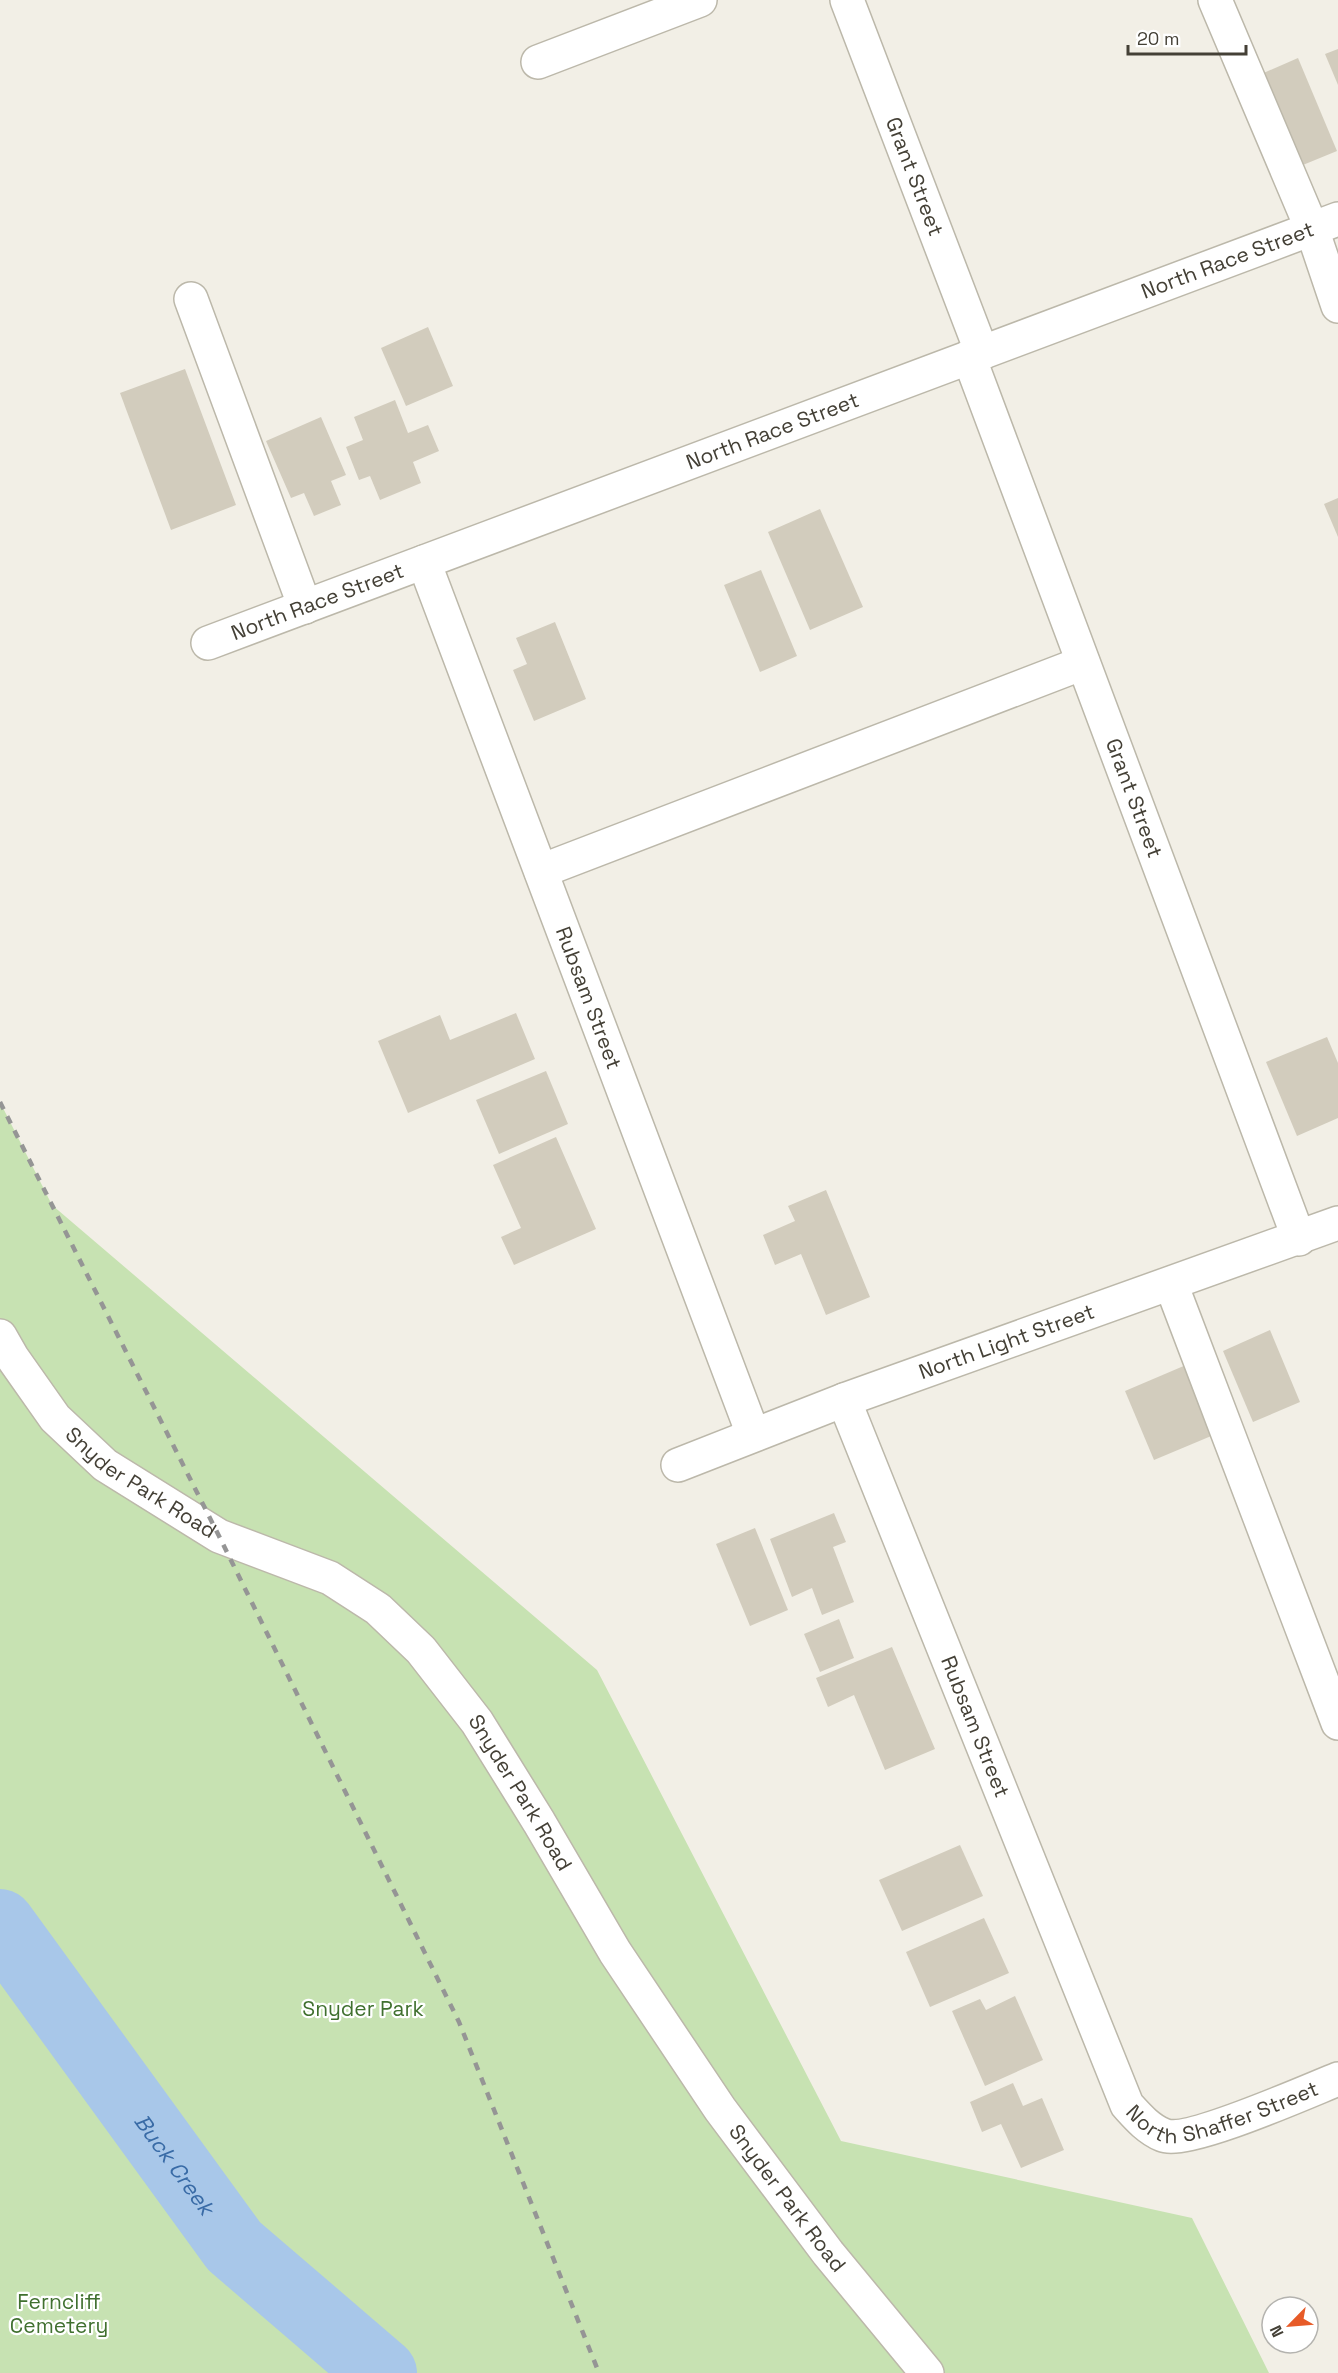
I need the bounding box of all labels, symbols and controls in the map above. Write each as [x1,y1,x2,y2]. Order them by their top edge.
scale bar [1128,18,1246,56]
text: 20 m [1137,27,1180,50]
street label: Grant Street [880,113,950,240]
street label: North Race Street [1137,215,1318,305]
street label: North Race Street [682,386,863,475]
street label: North Race Street [227,557,408,646]
street label: Grant Street [1100,735,1169,861]
street label: Rubsam Street [550,923,628,1073]
street label: North Light Street [915,1297,1098,1385]
street label: Snyder Park Road [60,1421,222,1544]
street label: Rubsam Street [935,1652,1016,1801]
street label: Snyder Park Road [463,1709,579,1875]
park label: Snyder Park [302,1995,424,2022]
street label: North Shaffer Street [1120,2075,1322,2149]
water label: Buck Creek [128,2108,222,2222]
street label: Snyder Park Road [723,2119,852,2277]
park label: Ferncliff Cemetery [10,2288,108,2339]
north arrow [1260,2295,1320,2355]
text: N [1265,2322,1289,2340]

